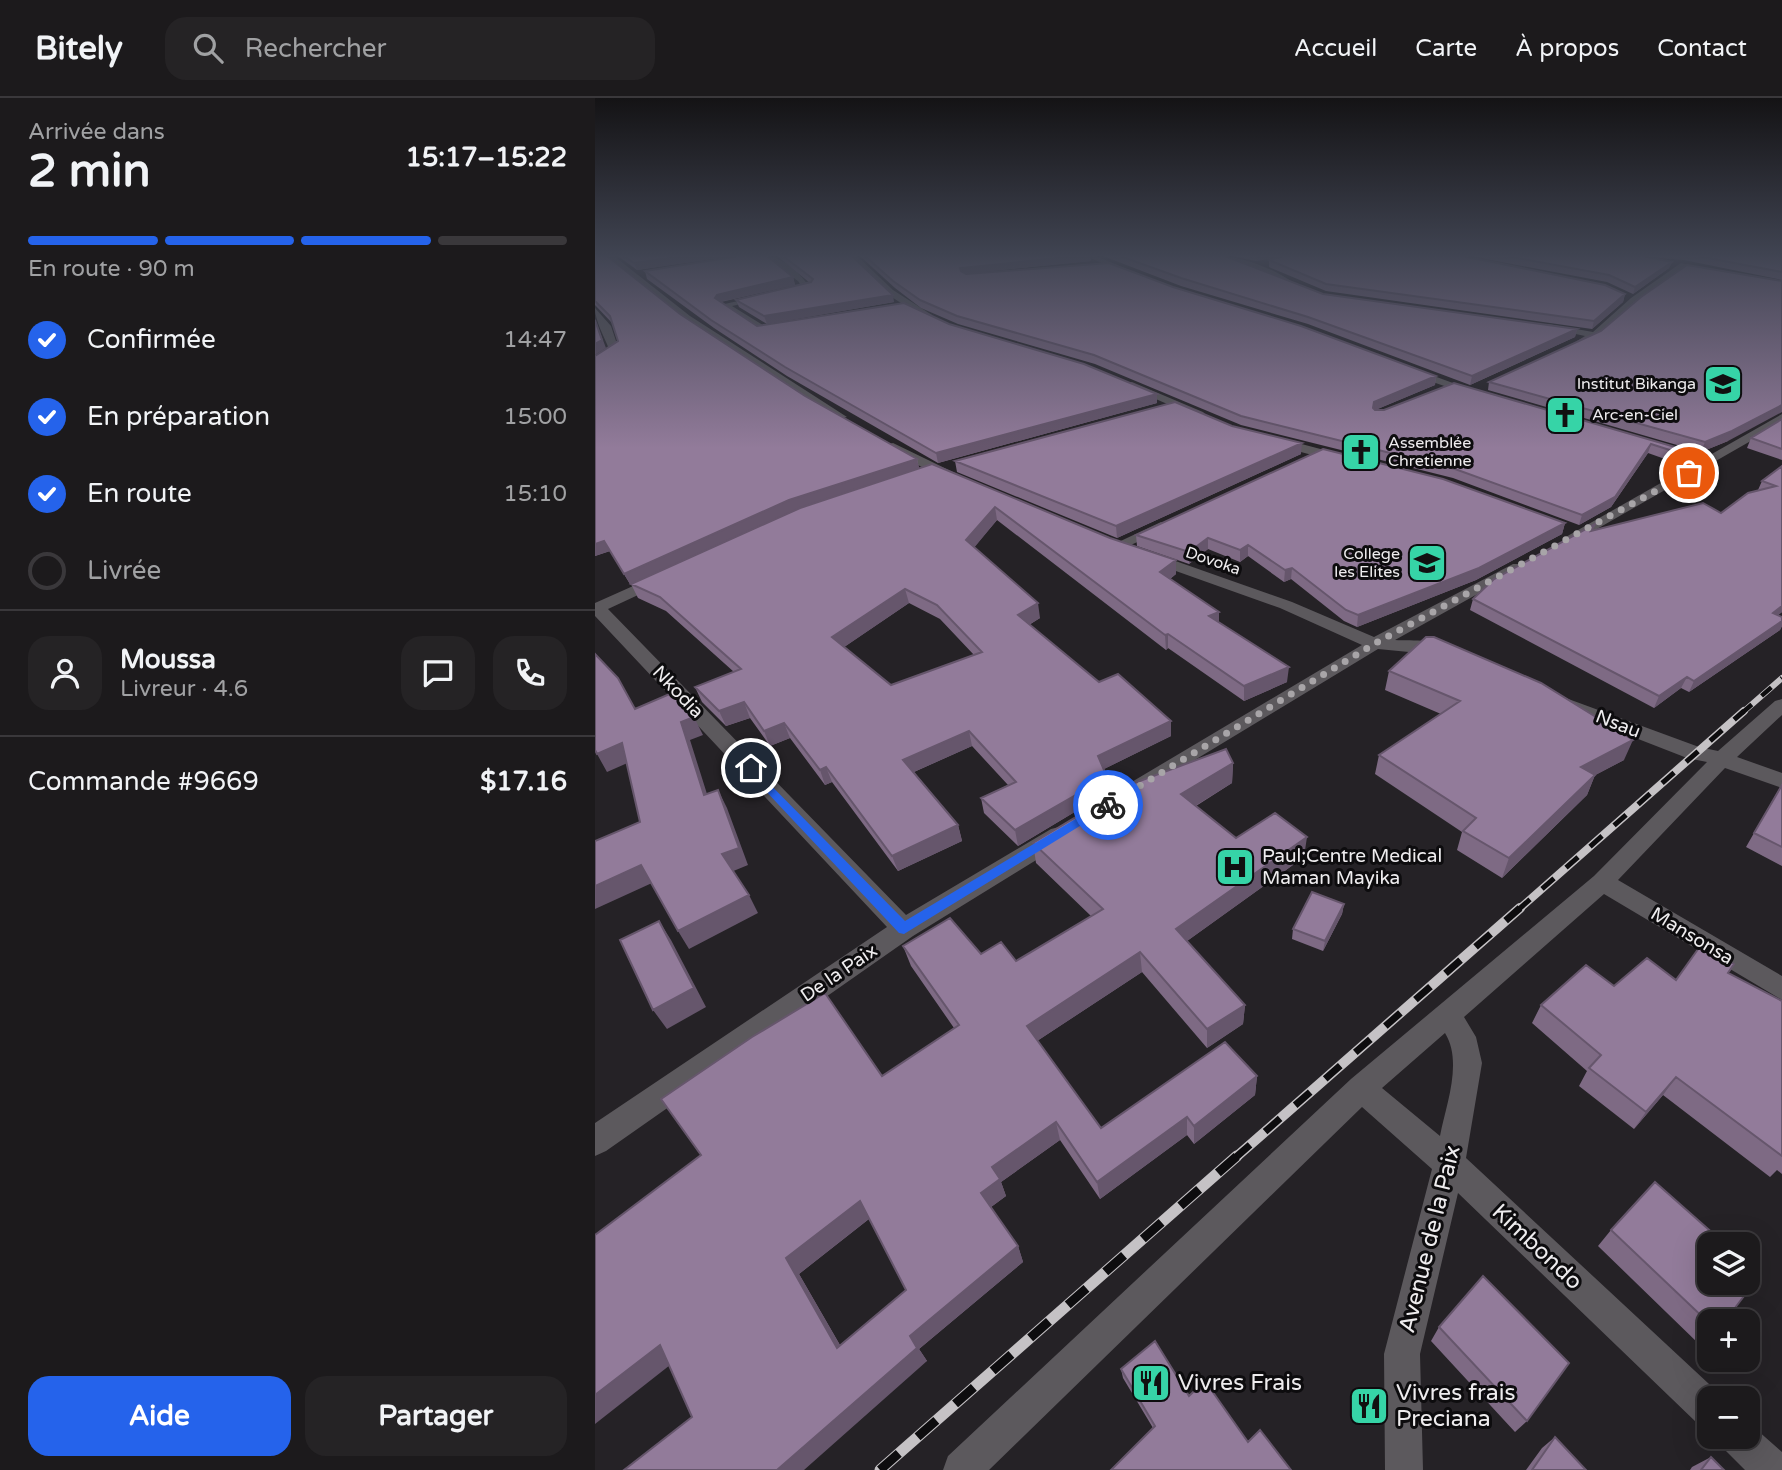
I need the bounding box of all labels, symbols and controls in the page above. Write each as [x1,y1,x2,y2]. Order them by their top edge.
search box [165,17,655,80]
text: Bitely [35,29,123,68]
icon: search [189,29,227,67]
text: Rechercher [245,33,386,64]
text: Accueil [1294,34,1377,63]
text: Carte [1415,34,1477,63]
text: À propos [1515,34,1619,63]
text: Contact [1657,34,1747,63]
text: Arrivée dans [28,118,165,146]
text: 15:17–15:22 [406,142,567,173]
text: 2 min [28,144,151,199]
text: En route · 90 m [28,255,195,283]
icon: check [28,321,66,359]
text: Confirmée [87,324,216,355]
text: 14:47 [503,326,567,354]
school or university icon: Institut Bikanga [1702,363,1744,405]
place label: Institut Bikanga [1577,374,1696,394]
church icon: Arc-en-Ciel [1544,394,1586,436]
icon: check [28,398,66,436]
text: En préparation [87,401,270,432]
text: 15:00 [503,403,567,431]
place label: Arc-en-Ciel [1592,405,1678,425]
church icon: Assemblée Chretienne [1340,431,1382,473]
place label: Assemblée Chretienne [1388,433,1472,471]
pin [1659,443,1719,503]
icon: bag [1670,454,1708,492]
icon: check [28,475,66,513]
text: En route [87,478,192,509]
text: 15:10 [503,480,567,508]
street label: Dovoka [1183,542,1243,580]
school or university icon: College les Elites [1406,542,1448,584]
place label: College les Elites [1334,544,1400,582]
text: Livrée [87,555,161,586]
button: person [28,636,102,710]
button: chat [401,636,475,710]
button: phone [493,636,567,710]
text: Moussa [120,644,216,675]
street label: Nkodia [648,661,708,723]
text: Livreur · 4.6 [120,675,248,703]
street label: Nsau [1592,705,1644,743]
pin [721,738,781,798]
icon: home [732,749,770,787]
text: Commande #9669 [28,766,259,797]
text: $17.16 [480,766,567,797]
courier [1073,770,1143,840]
icon: bike [1089,786,1127,824]
place label: Paul;Centre Medical Maman Mayika [1262,845,1442,889]
hospital icon: Paul;Centre Medical Maman Mayika [1214,846,1256,888]
street label: Mansonsa [1647,903,1737,969]
street label: De la Paix [796,939,882,1007]
street label: Avenue de la Paix [1393,1142,1467,1336]
street label: Kimbondo [1486,1198,1588,1296]
map controls [1697,1232,1760,1449]
button: layers [1697,1232,1760,1295]
button: + [1697,1309,1760,1372]
restaurant icon: Vivres Frais [1130,1362,1172,1404]
place label: Vivres Frais [1178,1369,1302,1397]
button: Aide [28,1376,291,1456]
button: Partager [305,1376,567,1456]
place label: Vivres frais Preciana [1396,1379,1515,1433]
restaurant icon: Vivres frais Preciana [1348,1385,1390,1427]
button: − [1697,1386,1760,1449]

